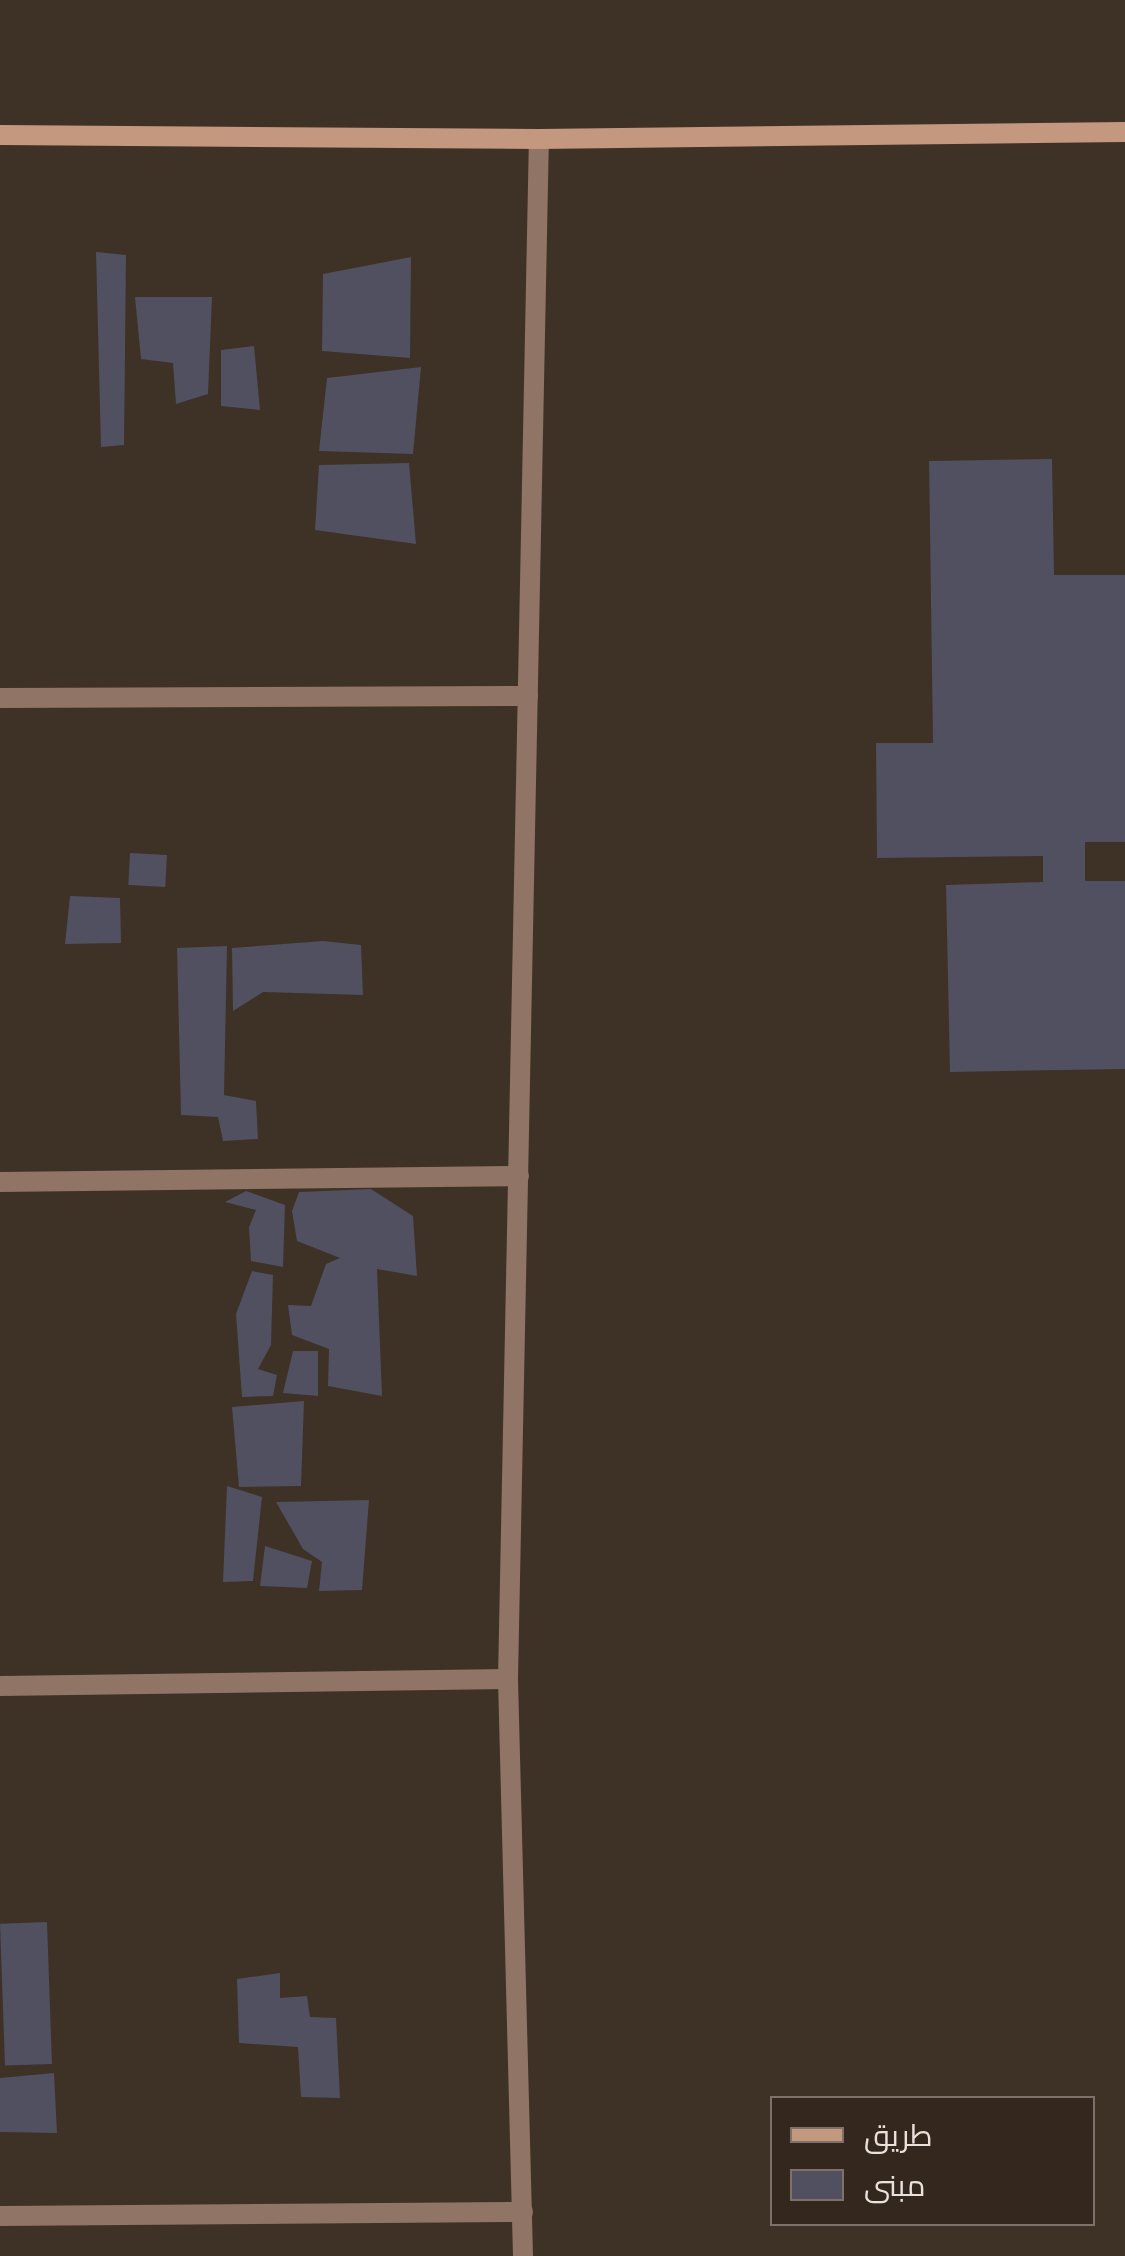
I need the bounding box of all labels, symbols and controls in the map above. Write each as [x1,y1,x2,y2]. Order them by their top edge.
legend [770,2096,1095,2226]
text: طريق [864,2115,933,2152]
text: مبنى [864,2165,925,2202]

